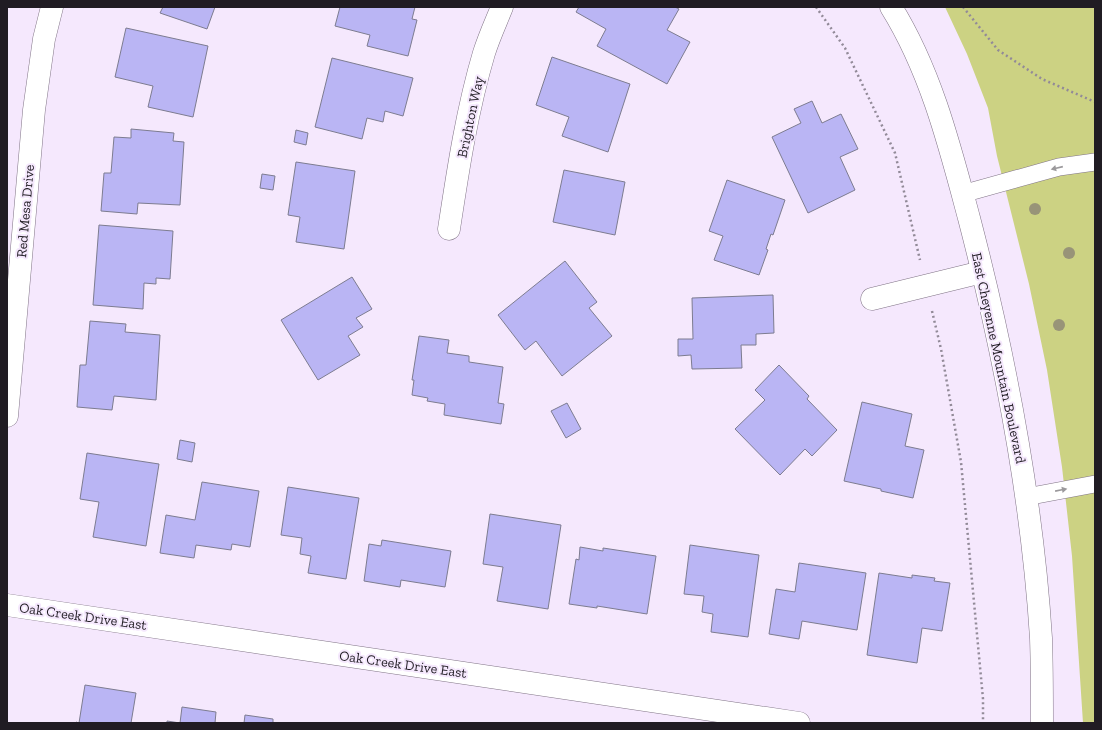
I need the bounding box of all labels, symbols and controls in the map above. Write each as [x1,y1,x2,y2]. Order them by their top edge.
street label: Brighton Way [454,74,488,159]
street label: Red Mesa Drive [13,163,38,258]
one-way arrow [1050,166,1063,172]
street label: East Cheyenne Mountain Boulevard [968,251,1029,465]
one-way arrow [1055,487,1067,493]
street label: Oak Creek Drive East [18,599,148,634]
street label: Oak Creek Drive East [338,647,468,682]

